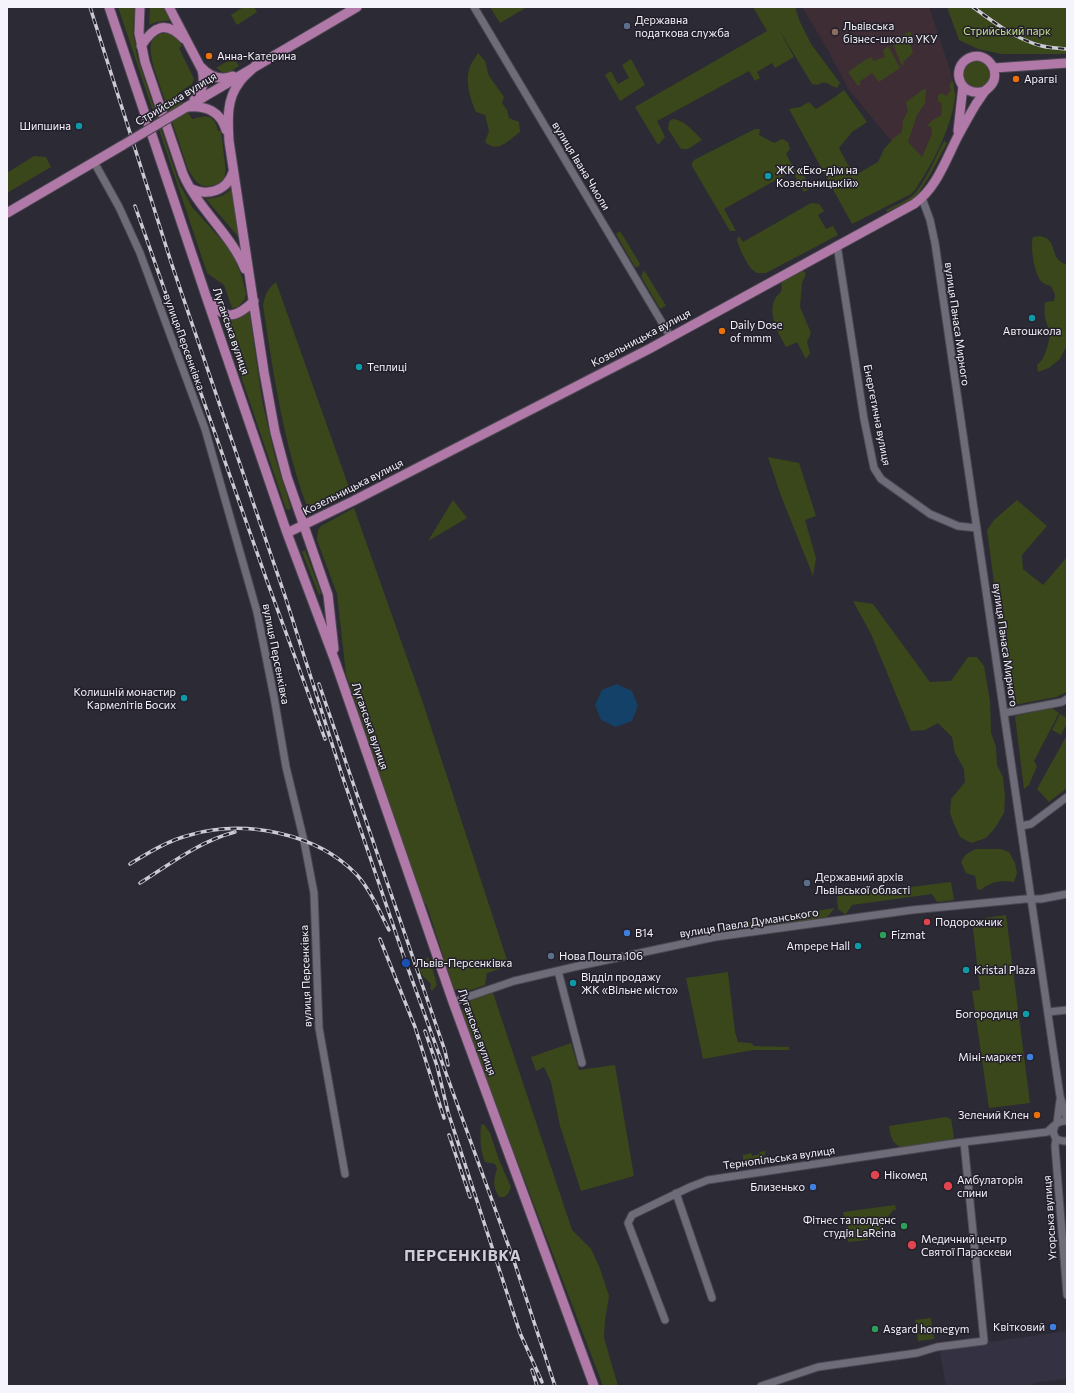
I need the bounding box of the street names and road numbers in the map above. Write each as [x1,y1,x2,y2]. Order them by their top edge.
street label: Стрийська вулиця [133,70,219,128]
street label: вулиця Івана Чмоли [549,119,613,213]
street label: вулиця Панаса Мирного [942,261,972,387]
street label: Луганська вулиця [210,286,252,376]
street label: вулиця Персенківка [160,292,208,392]
street label: Козельницька вулиця [589,306,693,370]
street label: Енергетична вулиця [861,363,893,467]
street label: Козельницька вулиця [301,456,405,518]
street label: вулиця Панаса Мирного [990,582,1020,708]
street label: вулиця Персенківка [260,603,292,705]
street label: Луганська вулиця [349,681,391,771]
street label: вулиця Павла Думанського [679,905,819,941]
street label: вулиця Персенківка [298,925,314,1027]
street label: Луганська вулиця [455,987,499,1077]
street label: Тернопільська вулиця [722,1144,836,1172]
street label: Угорська вулиця [1040,1175,1060,1261]

